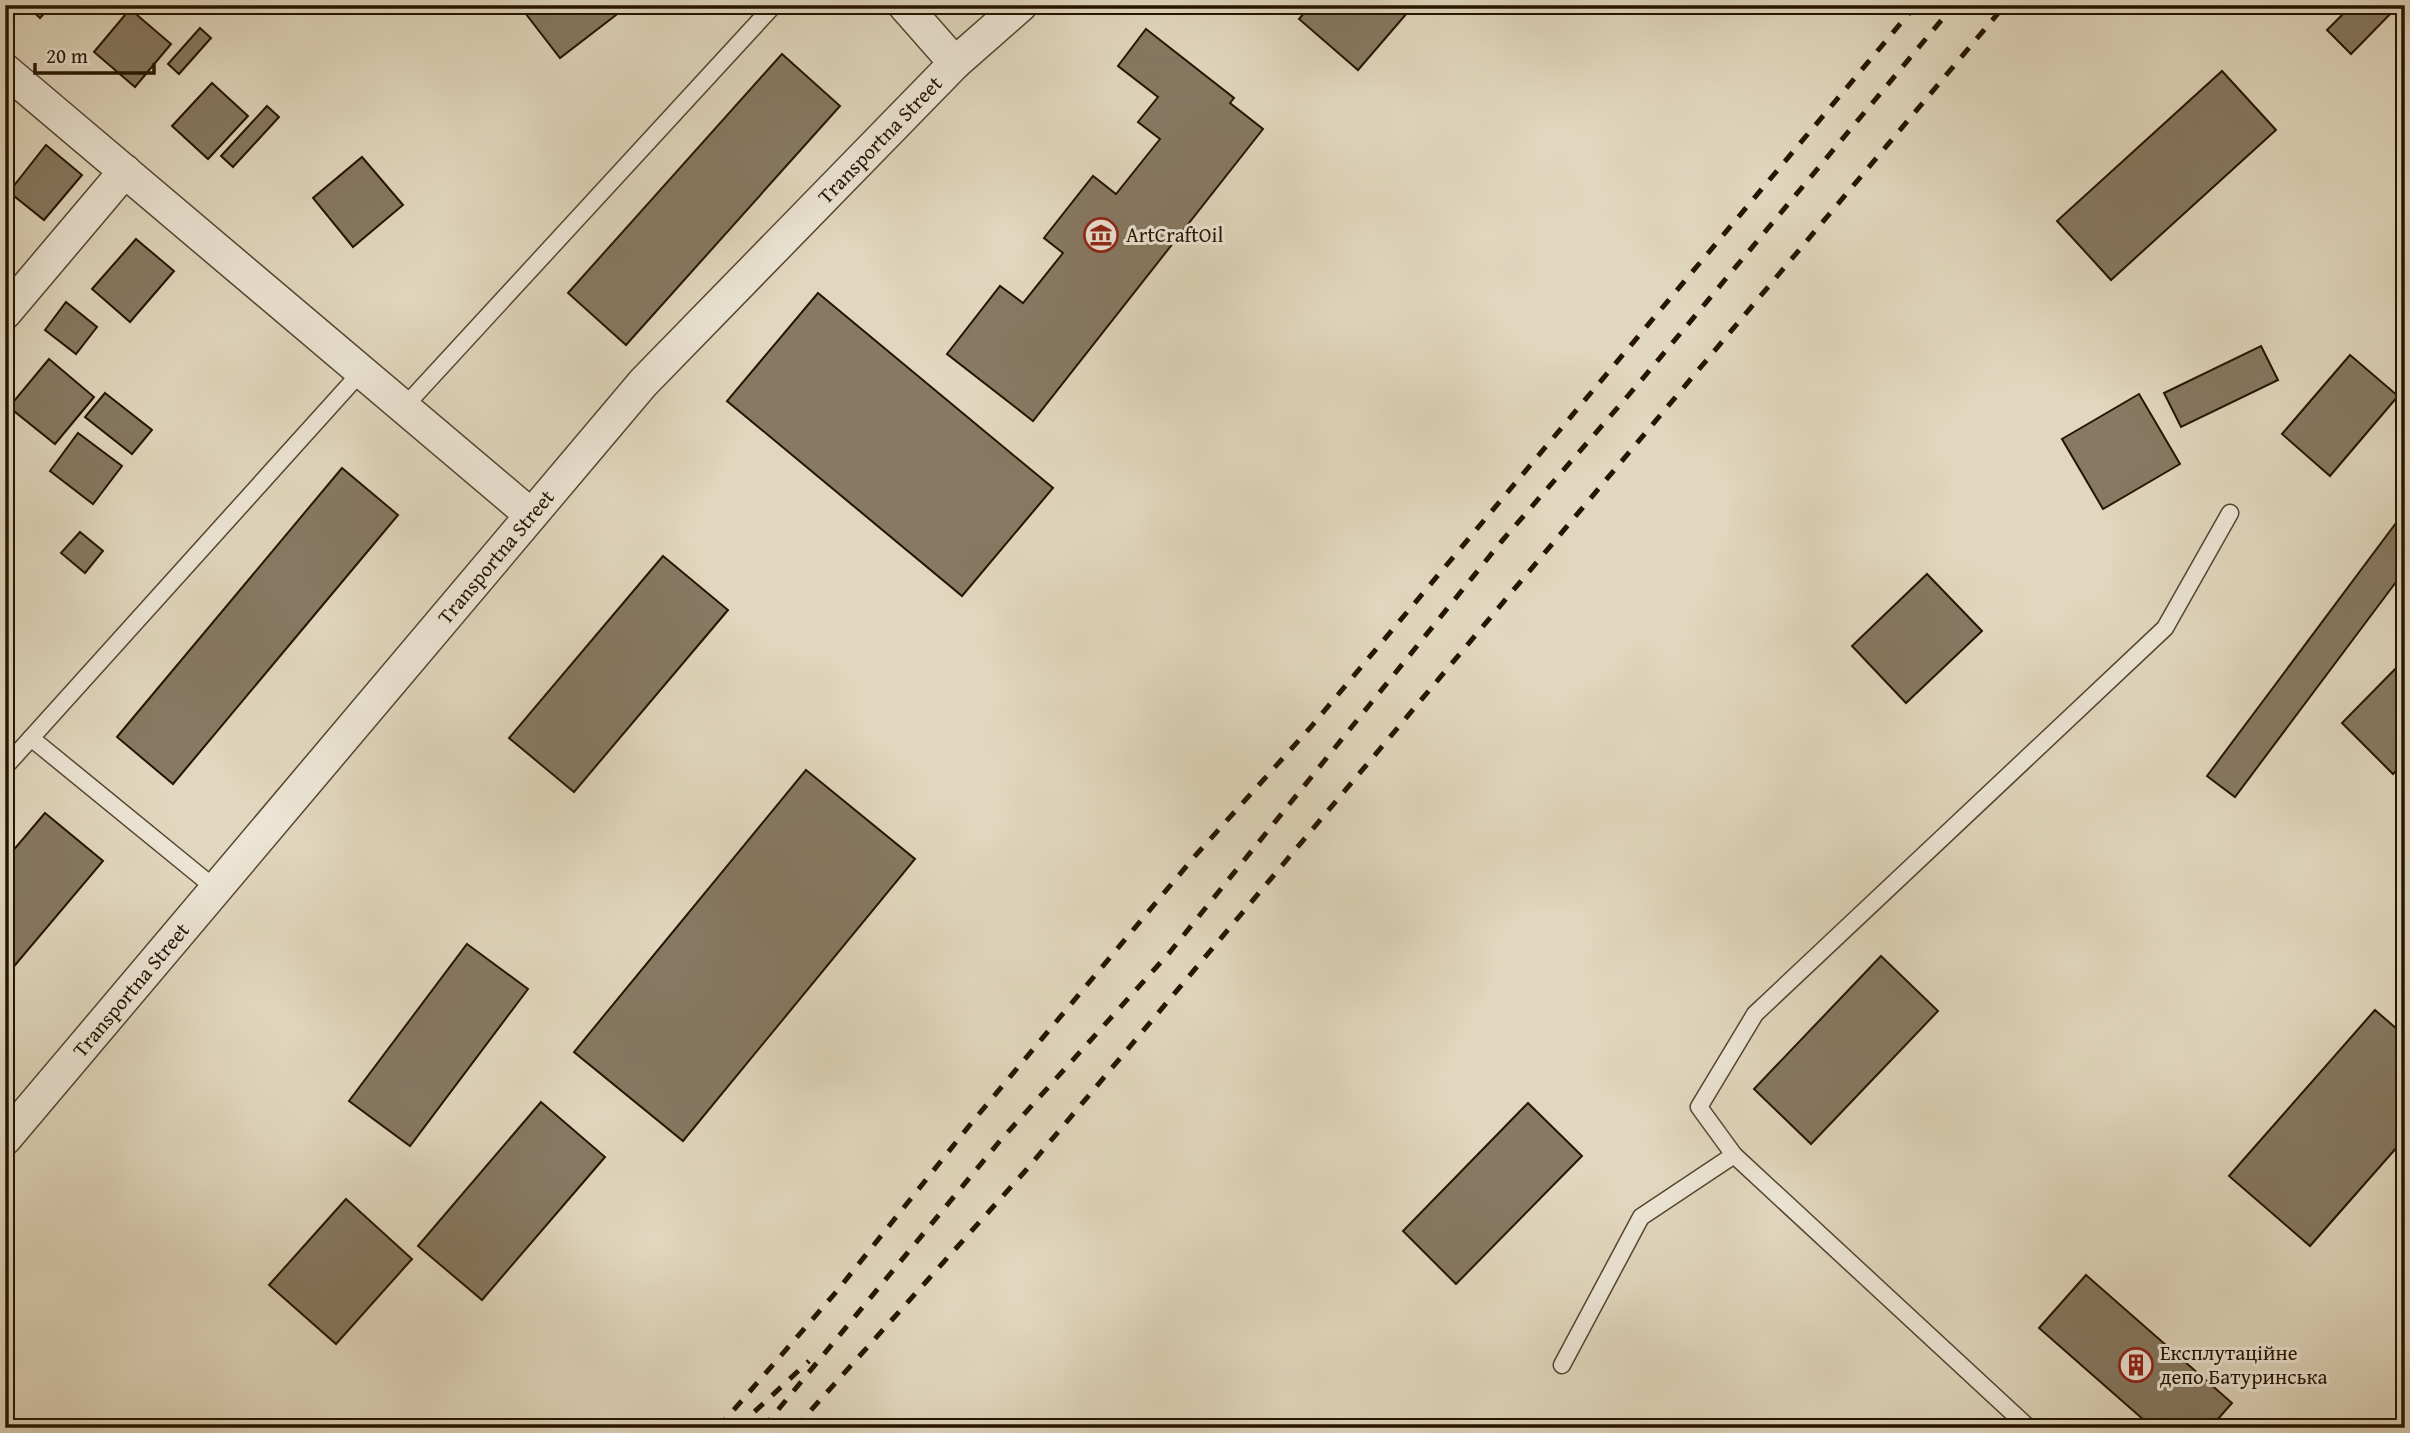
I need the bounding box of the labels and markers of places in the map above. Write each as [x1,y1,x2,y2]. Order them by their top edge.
museum icon: ArtCraftOil [1082,216,1120,254]
place label: ArtCraftOil [1126,219,1223,250]
place label: Експлутаційне депо Батуринська [2160,1337,2327,1392]
building icon: Експлутаційне депо Батуринська [2117,1346,2155,1384]

